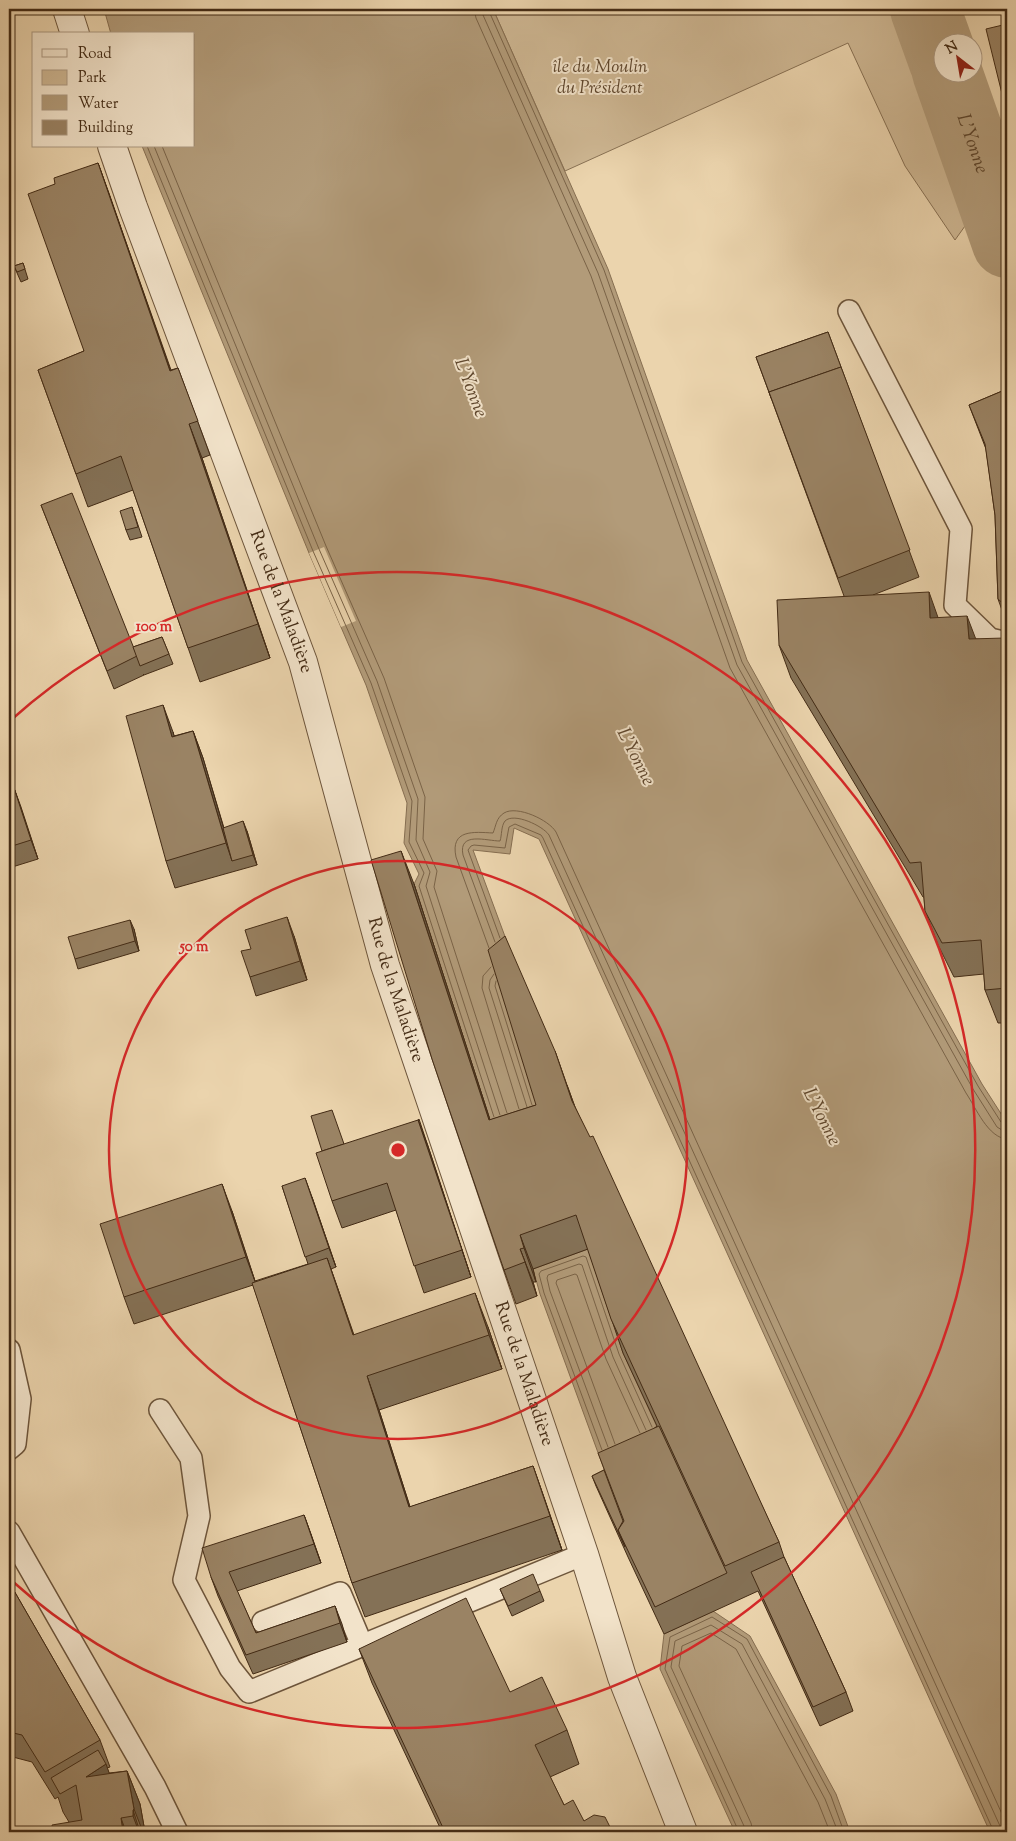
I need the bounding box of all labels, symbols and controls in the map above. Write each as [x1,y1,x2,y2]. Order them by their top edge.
legend [32,32,195,148]
north arrow [934,32,984,82]
text: N [942,37,962,60]
text: Road [78,44,112,65]
park label: île du Moulin du Président [553,55,648,102]
text: Park [78,68,107,89]
text: Water [78,94,119,115]
water label: L'Yonne [949,110,995,178]
text: Building [78,118,133,139]
water label: L'Yonne [446,354,494,422]
street label: Rue de la Maladière [242,527,319,676]
text: 100 m [136,617,173,638]
water label: L'Yonne [609,723,661,791]
street label: Rue de la Maladière [360,915,430,1066]
text: 50 m [179,937,209,958]
water label: L'Yonne [795,1083,847,1151]
centre of rings [389,1141,407,1159]
street label: Rue de la Maladière [487,1298,560,1450]

